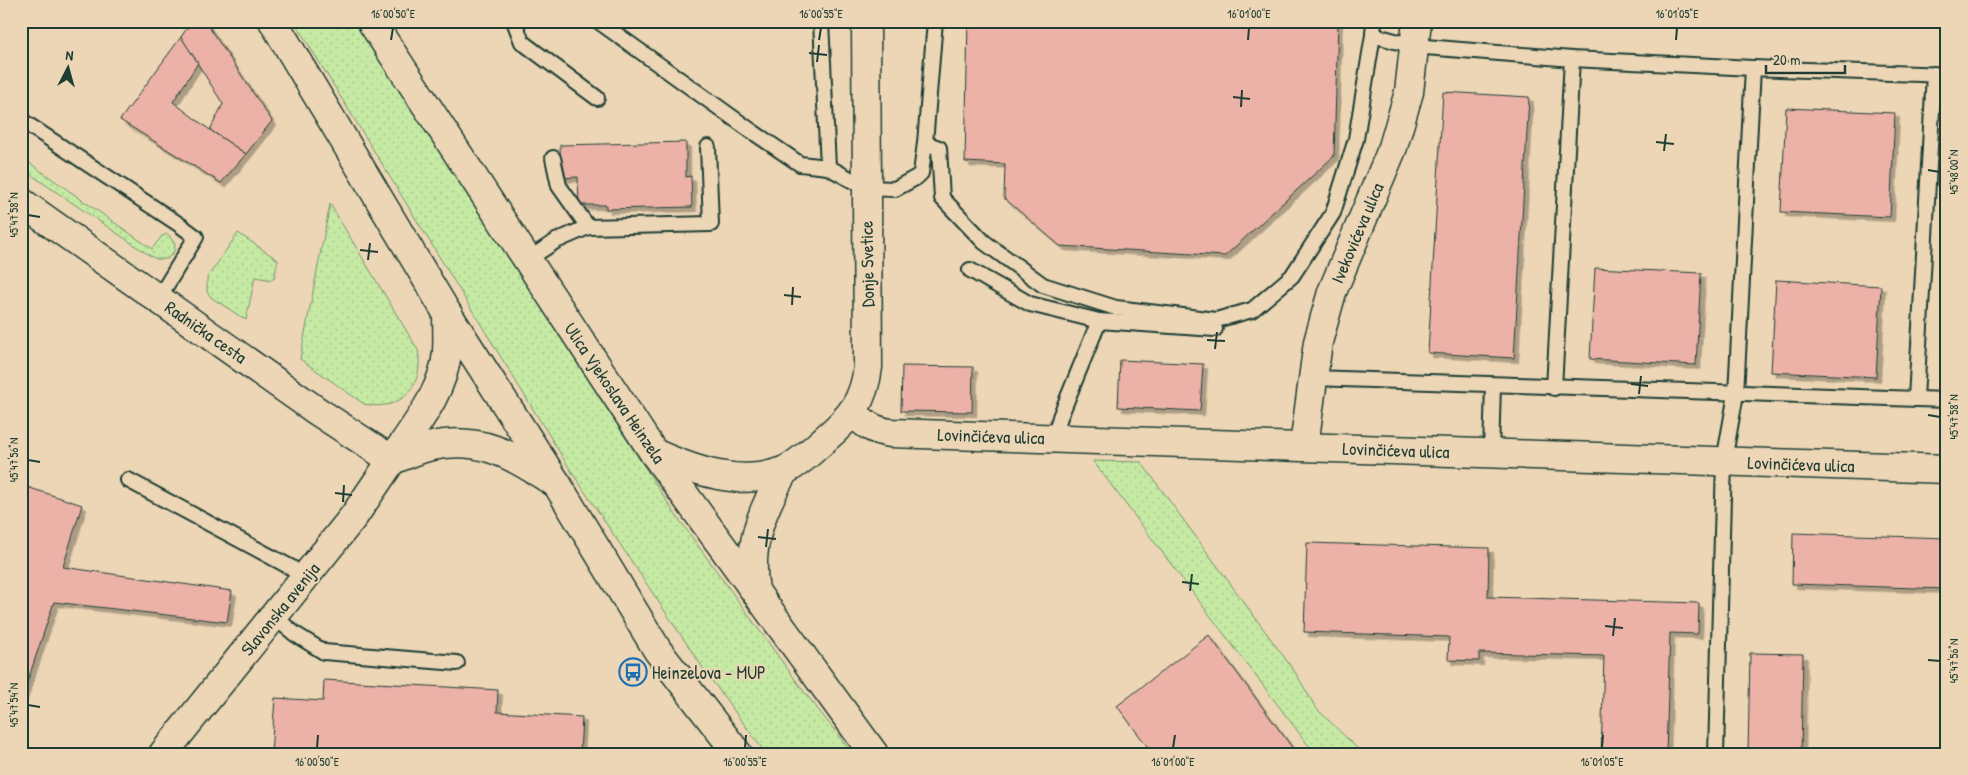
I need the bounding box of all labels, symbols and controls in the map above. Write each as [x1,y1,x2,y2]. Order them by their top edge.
text: 16°00'50"E [371,5,416,22]
text: 16°00'55"E [799,5,844,22]
text: 16°01'00"E [1227,5,1271,22]
text: 16°01'05"E [1655,5,1699,22]
north arrow [42,42,92,92]
scale bar [1766,42,1844,74]
text: N [65,45,75,64]
text: 20 m [1773,49,1800,70]
text: 45°48'00"N [1945,150,1962,194]
street label: Ivekovićeva ulica [1325,179,1389,287]
text: 45°47'58"N [5,192,22,238]
street label: Donje Svetice [854,221,880,307]
street label: Radnička cesta [160,295,252,369]
street label: Ulica Vjekoslava Heinzela [559,318,671,468]
text: 45°47'58"N [1945,394,1962,440]
street label: Lovinčićeva ulica [937,422,1045,450]
street label: Lovinčićeva ulica [1342,436,1450,464]
text: 45°47'56"N [5,438,22,482]
street label: Lovinčićeva ulica [1747,450,1855,478]
street label: Slavonska avenija [235,557,325,661]
text: 45°47'56"N [1945,639,1962,683]
bus stop icon: Heinzelova - MUP [618,657,648,687]
place label: Heinzelova - MUP [652,660,766,685]
text: 45°47'54"N [5,683,22,727]
text: 16°00'50"E [295,753,340,770]
text: 16°00'55"E [723,753,768,770]
text: 16°01'00"E [1151,753,1195,770]
text: 16°01'05"E [1580,753,1624,770]

